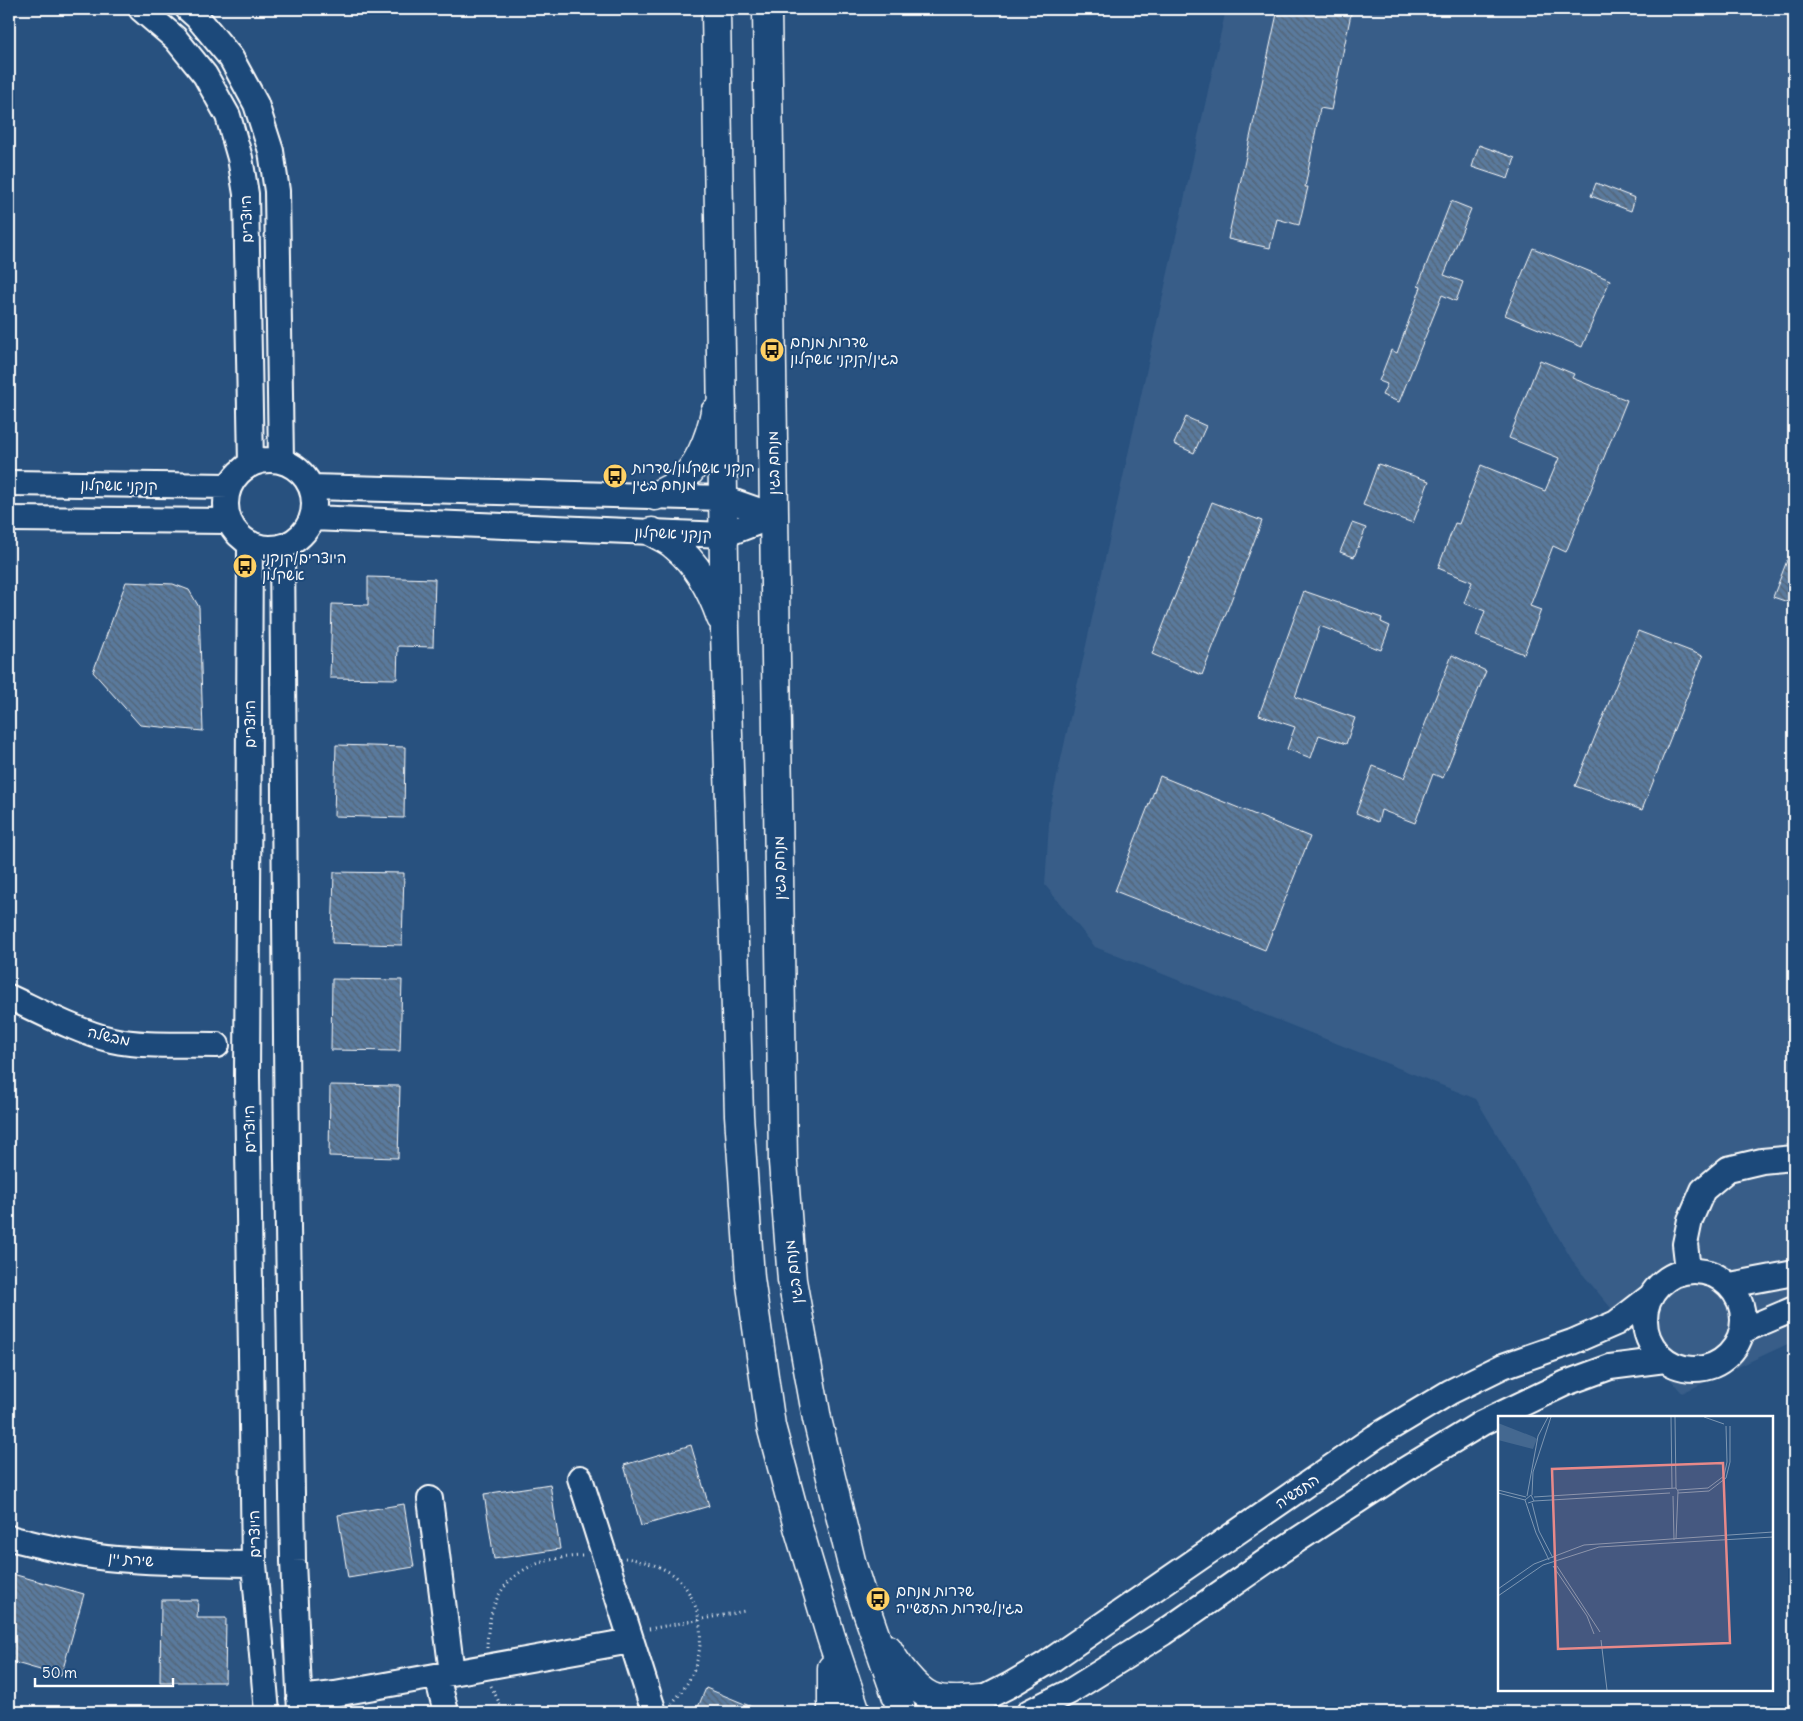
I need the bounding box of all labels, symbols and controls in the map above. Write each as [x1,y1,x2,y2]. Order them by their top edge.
street label: היוצרים [236,195,256,243]
place label: שדרות מנחם בגין/קנקני אשקלון [790,332,899,369]
bus stop icon: שדרות מנחם בגין/קנקני אשקלון [759,337,785,363]
street label: מנחם בגין [763,431,783,495]
place label: קנקני אשקלון/שדרות מנחם בגין [631,458,755,494]
bus stop icon: קנקני אשקלון/שדרות מנחם בגין [602,463,628,489]
street label: קנקני אשקלון [80,475,158,496]
street label: קנקני אשקלון [634,522,712,545]
place label: היוצרים/קנקני אשקלון [262,548,347,584]
bus stop icon: היוצרים/קנקני אשקלון [232,553,258,579]
street label: היוצרים [240,700,259,748]
street label: מנחם בגין [769,836,789,900]
street label: מבשלה [86,1022,132,1050]
street label: היוצרים [239,1105,259,1153]
street label: מנחם בגין [780,1239,806,1305]
inset map [1498,1416,1773,1691]
street label: התעשיה [1271,1469,1323,1513]
street label: היוצרים [244,1510,264,1558]
street label: שירת יין [107,1548,155,1570]
place label: שדרות מנחם בגין/שדרות התעשייה [896,1581,1023,1617]
bus stop icon: שדרות מנחם בגין/שדרות התעשייה [865,1586,891,1612]
scale bar [35,1656,172,1688]
text: 50 m [42,1663,77,1682]

